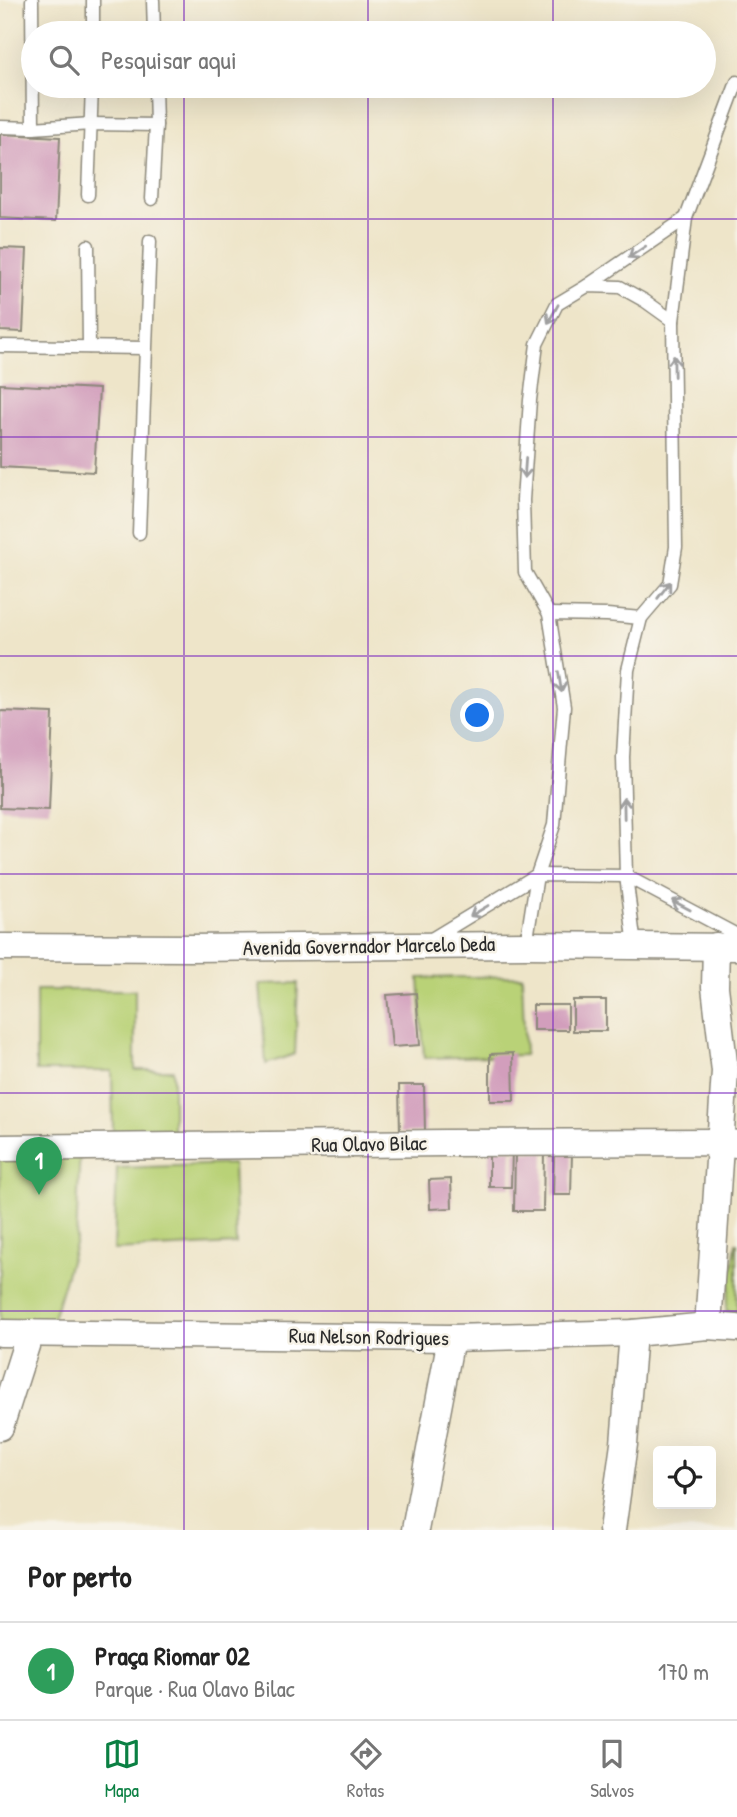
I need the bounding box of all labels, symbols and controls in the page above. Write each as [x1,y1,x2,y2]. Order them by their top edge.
search box [21,21,716,98]
icon: search [45,41,83,79]
text: Pesquisar aqui [101,42,237,77]
one-way arrow [627,245,647,259]
one-way arrow [546,303,559,324]
one-way arrow [667,355,681,378]
one-way arrow [518,457,531,479]
one-way arrow [656,582,671,600]
one-way arrow [554,670,567,692]
your location [460,698,494,732]
one-way arrow [618,796,631,819]
one-way arrow [672,898,692,912]
one-way arrow [470,904,490,918]
street label: Avenida Governador Marcelo Deda [243,929,495,962]
street label: Rua Olavo Bilac [311,1128,428,1159]
pin: 1 [16,1137,62,1195]
street label: Rua Nelson Rodrigues [289,1321,449,1352]
map controls [653,1446,716,1509]
button: locate [653,1446,716,1509]
text: Por perto [28,1556,132,1596]
text: Praça Riomar 02 [95,1638,250,1673]
text: 1 [47,1656,55,1687]
text: 170 m [658,1656,709,1687]
text: Parque · Rua Olavo Bilac [95,1673,295,1704]
tab: Mapa [103,1735,141,1803]
tab: Rotas [347,1735,385,1803]
tab: Salvos [590,1735,634,1803]

